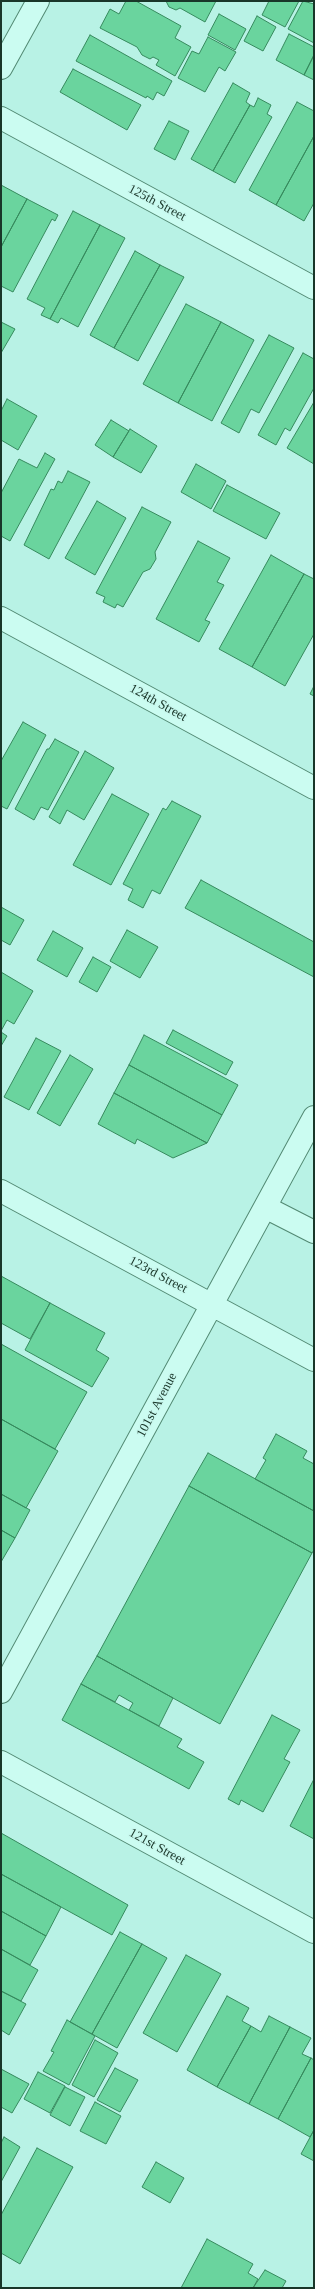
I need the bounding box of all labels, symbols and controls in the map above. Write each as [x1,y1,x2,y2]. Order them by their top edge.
street label: 125th Street [125,181,189,225]
street label: 124th Street [127,681,189,725]
street label: 123rd Street [126,1253,190,1297]
street label: 101st Avenue [133,1370,181,1440]
street label: 121st Street [126,1825,188,1869]

